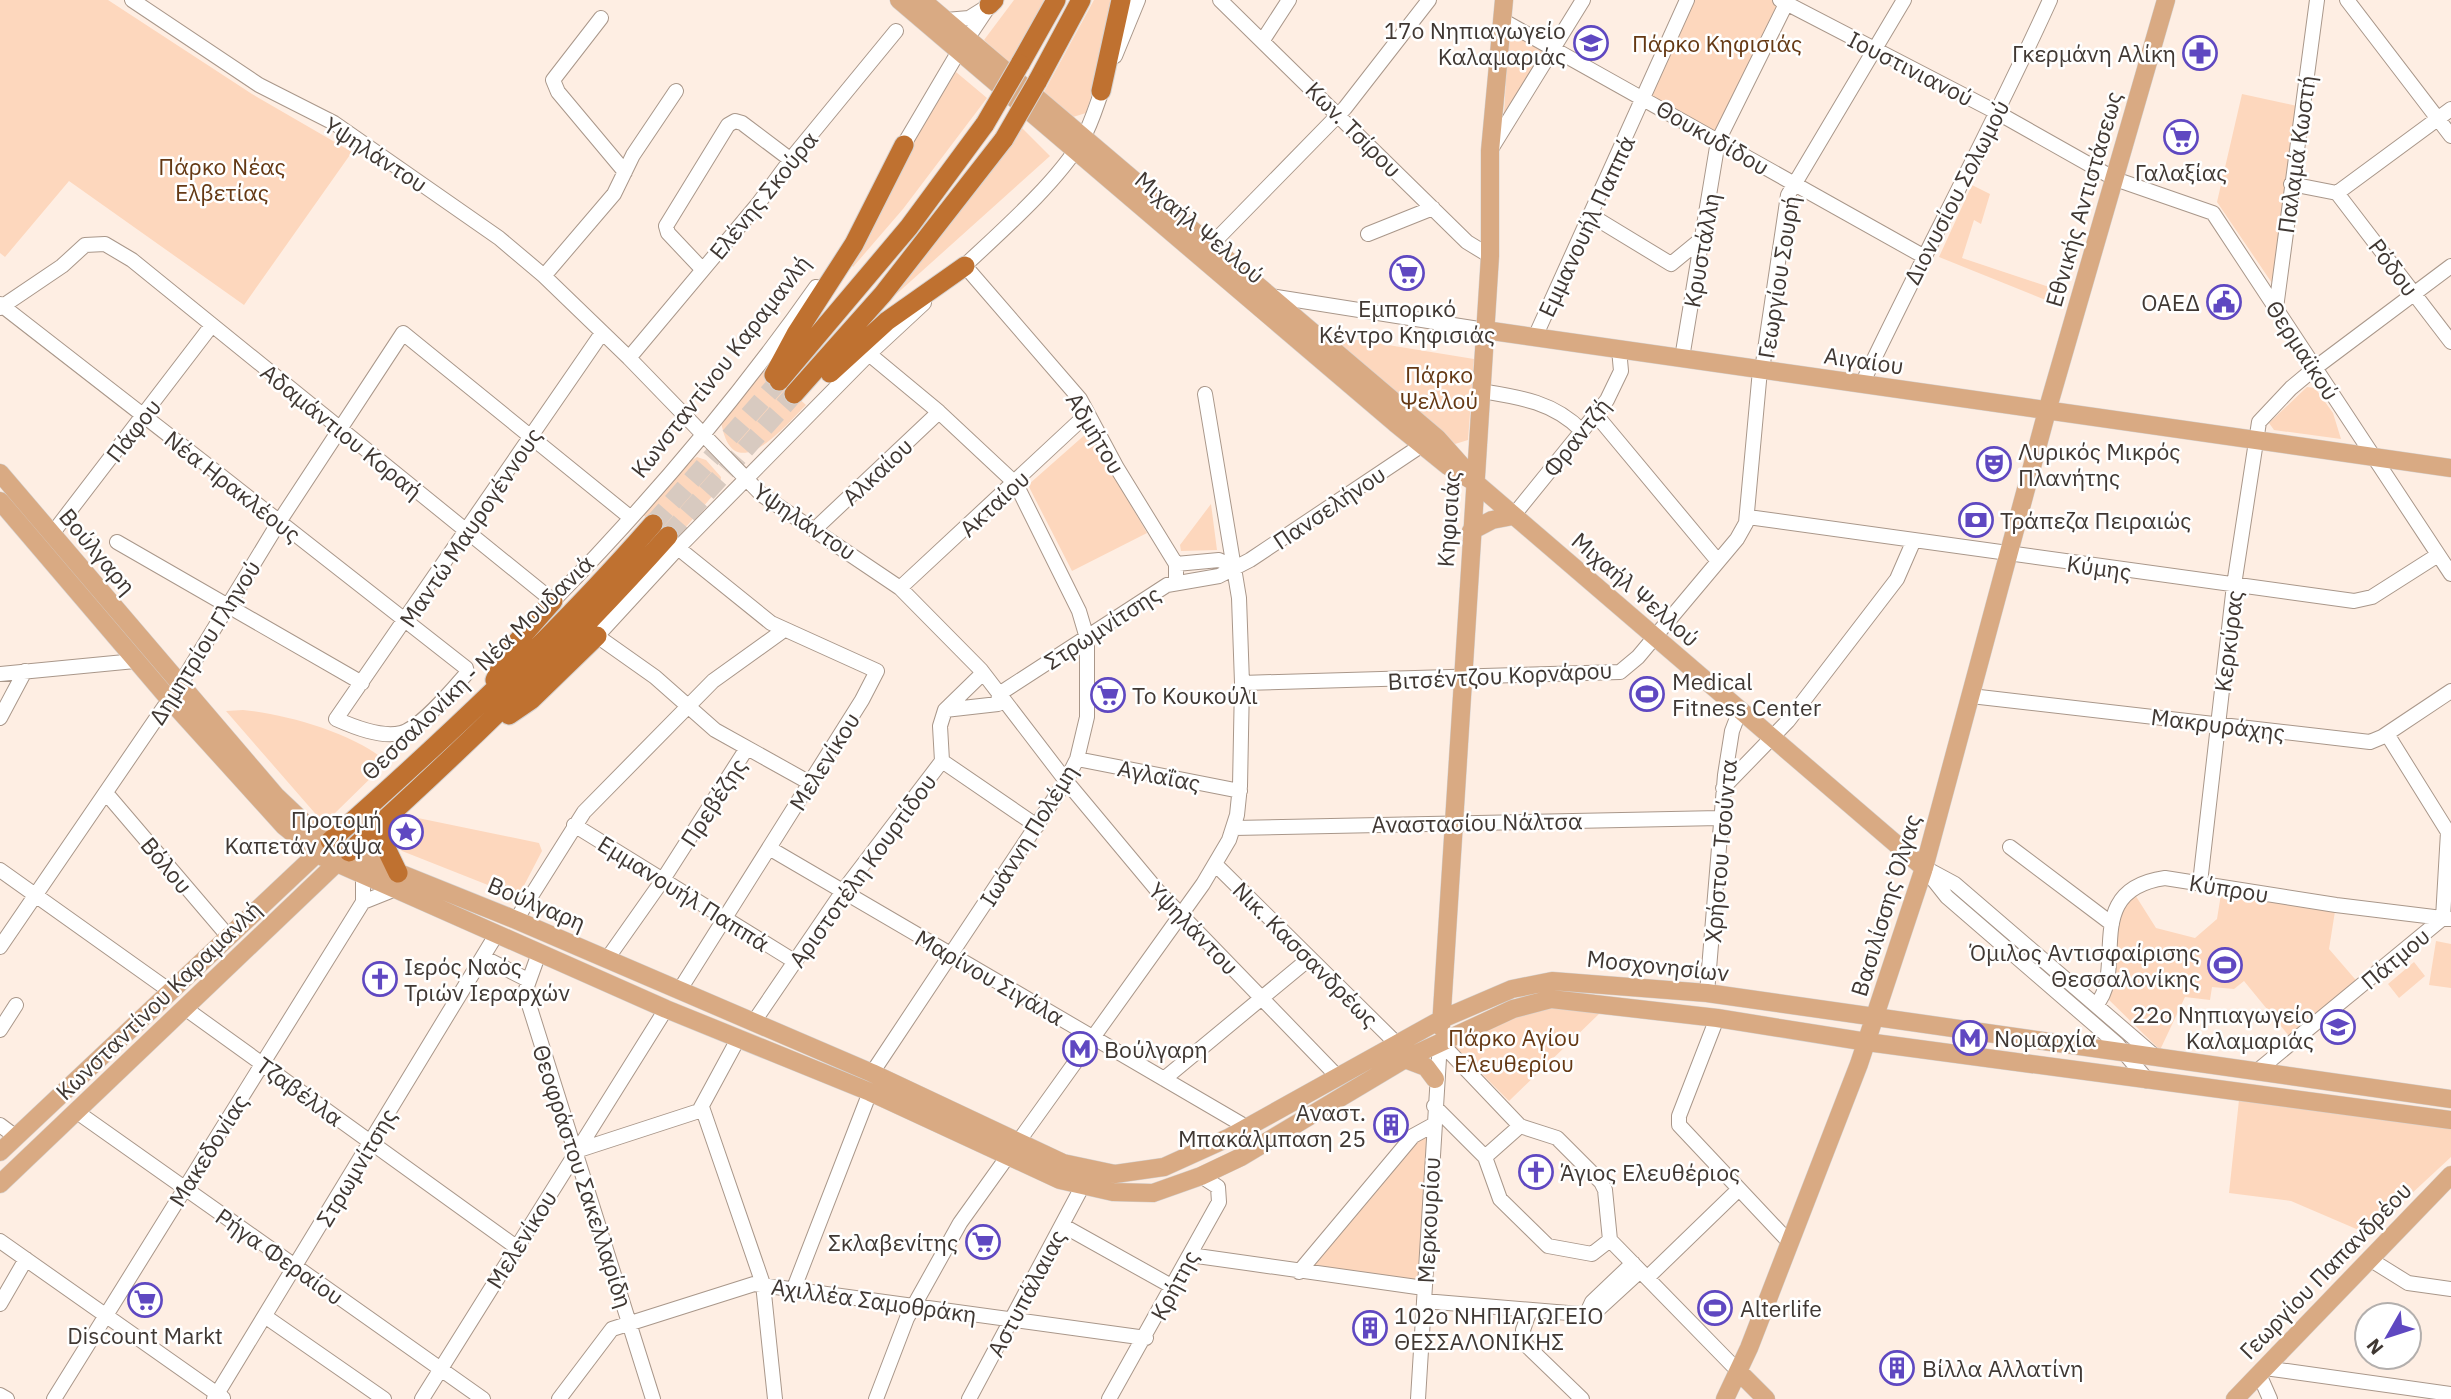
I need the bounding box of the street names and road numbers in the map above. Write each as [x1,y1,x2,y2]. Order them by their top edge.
street label: Ιουστινιανού [1843,24,1979,112]
street label: Παλαμά Κωστή [2270,73,2322,235]
street label: Κων. Τσίρου [1300,75,1408,183]
street label: Εθνικής Αντιστάσεως [2038,88,2128,310]
street label: Θουκυδίδου [1651,93,1775,181]
street label: Διονυσίου Σολωμού [1896,95,2016,289]
street label: Υψηλάντου [319,109,433,199]
street label: Ελένης Σκούρα [702,125,824,265]
street label: Εμμανουήλ Παππά [1531,130,1641,322]
street label: Μιχαήλ Ψελλού [1129,164,1271,290]
street label: Κρυστάλλη [1676,190,1726,310]
street label: Γεωργίου Σουρή [1750,193,1806,361]
street label: Ρόδου [2362,232,2426,302]
street label: Κωνσταντίνου Καραμανλή [624,249,816,483]
street label: Θερμαϊκού [2260,294,2346,406]
street label: Αιγαίου [1822,340,1906,380]
street label: Αδαμάντιου Κοραή [255,357,429,505]
street label: Αδμήτου [1060,387,1132,479]
street label: Φραντζή [1536,391,1616,483]
street label: Πάφου [99,392,167,468]
street label: Μαντώ Μαυρογέννους [392,421,548,633]
street label: Νέα Ηρακλέους [159,423,307,549]
street label: Αλκαίου [835,431,919,511]
street label: Πανσελήνου [1267,458,1391,556]
street label: Ακταίου [953,463,1035,543]
street label: Κηφισιάς [1430,470,1466,568]
street label: Υψηλάντου [748,476,862,566]
street label: Βούλγαρη [53,502,143,600]
street label: Μιχαήλ Ψελλού [1566,525,1706,653]
street label: Θεσσαλονίκη - Νέα Μουδανιά [354,548,600,786]
street label: Κύμης [2065,548,2133,586]
street label: Δημητρίου Γληνού [141,554,267,730]
street label: Στρωμνίτσης [1038,578,1166,676]
street label: Κερκύρας [2207,588,2249,694]
street label: Βιτσέντζου Κορνάρου [1387,654,1613,696]
street label: Μακρυράχης [2149,701,2287,747]
street label: Μελενίκου [782,706,866,816]
street label: Πρεβέζης [673,752,753,852]
street label: Αγλαΐας [1115,752,1203,798]
street label: Ιωάννη Πολέμη [972,758,1084,912]
street label: Χρήστου Τσούντα [1697,758,1743,944]
street label: Αριστοτέλη Κουρτίδου [781,767,943,973]
street label: Αναστασίου Νάλτσα [1371,805,1583,839]
street label: Βασιλίσσης Όλγας [1843,810,1927,1000]
street label: Εμμανουήλ Παππά [593,828,775,958]
street label: Βόλου [135,830,199,900]
street label: Κύπρου [2187,867,2271,909]
street label: Βούλγαρη [483,869,591,937]
street label: Υψηλάντου [1142,875,1246,981]
street label: Νικ. Κασσανδρέως [1227,875,1385,1033]
street label: Κωνσταντίνου Καραμανλή [49,894,267,1106]
street label: Πάτμου [2354,920,2436,996]
street label: Μαρίνου Σιγάλα [910,922,1070,1032]
street label: Μοσχονησίων [1585,943,1731,987]
street label: Θεοφράστου Σακελλαρίδη [526,1041,640,1311]
street label: Τζαβέλλα [251,1049,349,1133]
street label: Μακεδονίας [162,1088,254,1212]
street label: Στρωμνίτσης [309,1102,403,1232]
street label: Μερκουρίου [1410,1156,1446,1284]
street label: Γεωργίου Παπανδρέου [2232,1175,2418,1365]
street label: Μελενίκου [479,1184,563,1294]
street label: Ρήγα Φεραίου [210,1201,350,1311]
street label: Αστυπάλαιας [980,1224,1072,1362]
street label: Κρήτης [1143,1245,1205,1325]
street label: Αχιλλέα Σαμοθράκη [769,1271,979,1329]

